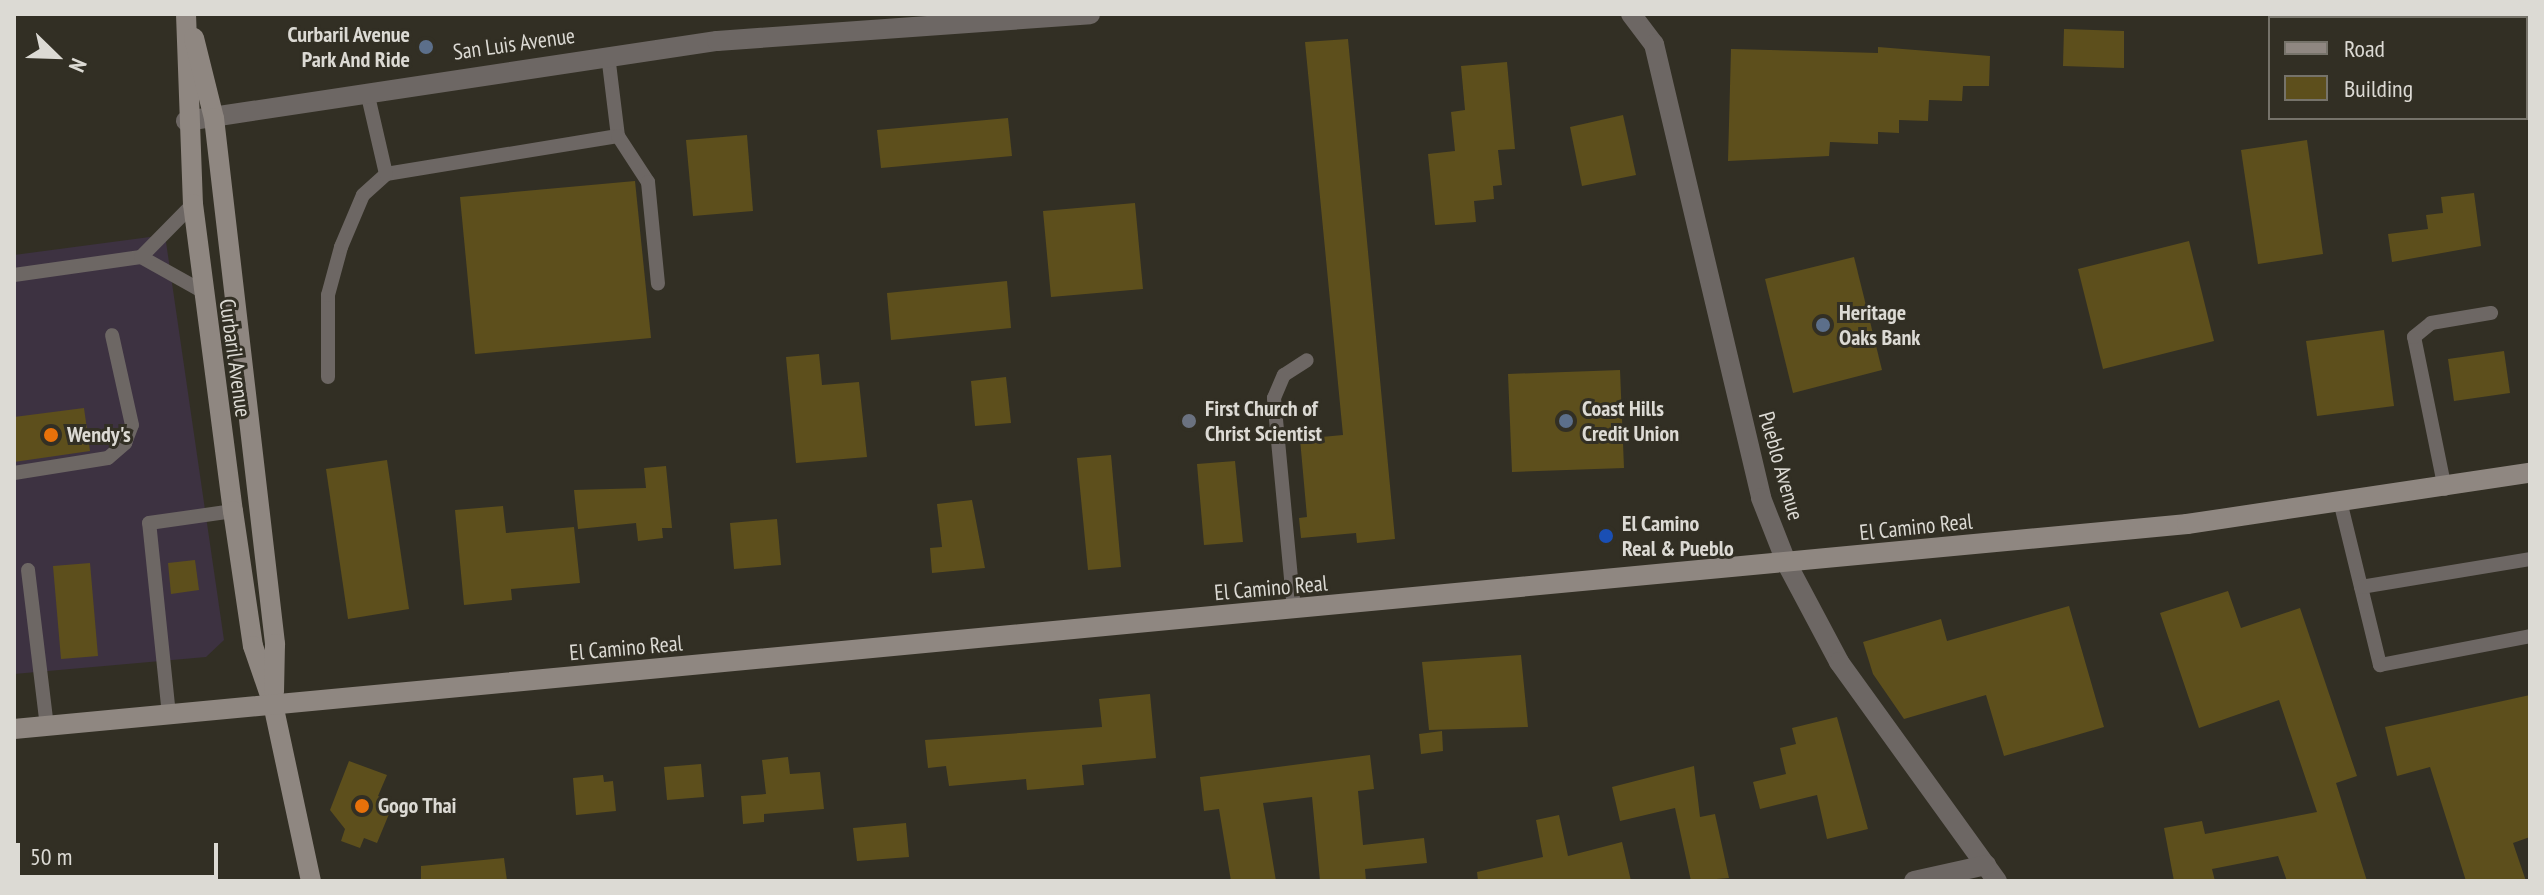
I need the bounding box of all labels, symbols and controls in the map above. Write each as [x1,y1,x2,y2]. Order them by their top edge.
north arrow [16,16,96,96]
legend [2268,16,2528,120]
place label: Curbaril Avenue Park And Ride [287,21,410,72]
street label: San Luis Avenue [451,22,577,66]
text: Road [2344,33,2385,64]
marker: Curbaril Avenue Park And Ride [417,38,435,56]
text: N [63,54,93,76]
text: Building [2344,73,2413,104]
street label: Curbaril Avenue [214,297,256,419]
place label: Heritage Oaks Bank [1839,299,1920,350]
marker: Heritage Oaks Bank [1814,316,1832,334]
place label: First Church of Christ Scientist [1205,395,1322,446]
place label: Coast Hills Credit Union [1582,395,1679,446]
street label: Pueblo Avenue [1753,408,1809,524]
marker: First Church of Christ Scientist [1180,412,1198,430]
marker: Coast Hills Credit Union [1557,412,1575,430]
place label: Wendy's [67,422,131,448]
marker: Wendy's [42,426,60,444]
street label: El Camino Real [1858,508,1974,546]
place label: El Camino Real & Pueblo [1622,510,1734,562]
marker: El Camino Real & Pueblo [1597,527,1615,545]
street label: El Camino Real [1213,570,1329,606]
street label: El Camino Real [568,630,684,666]
place label: Gogo Thai [378,793,457,819]
marker: Gogo Thai [353,797,371,815]
scale bar [20,827,222,877]
text: 50 m [30,841,72,872]

